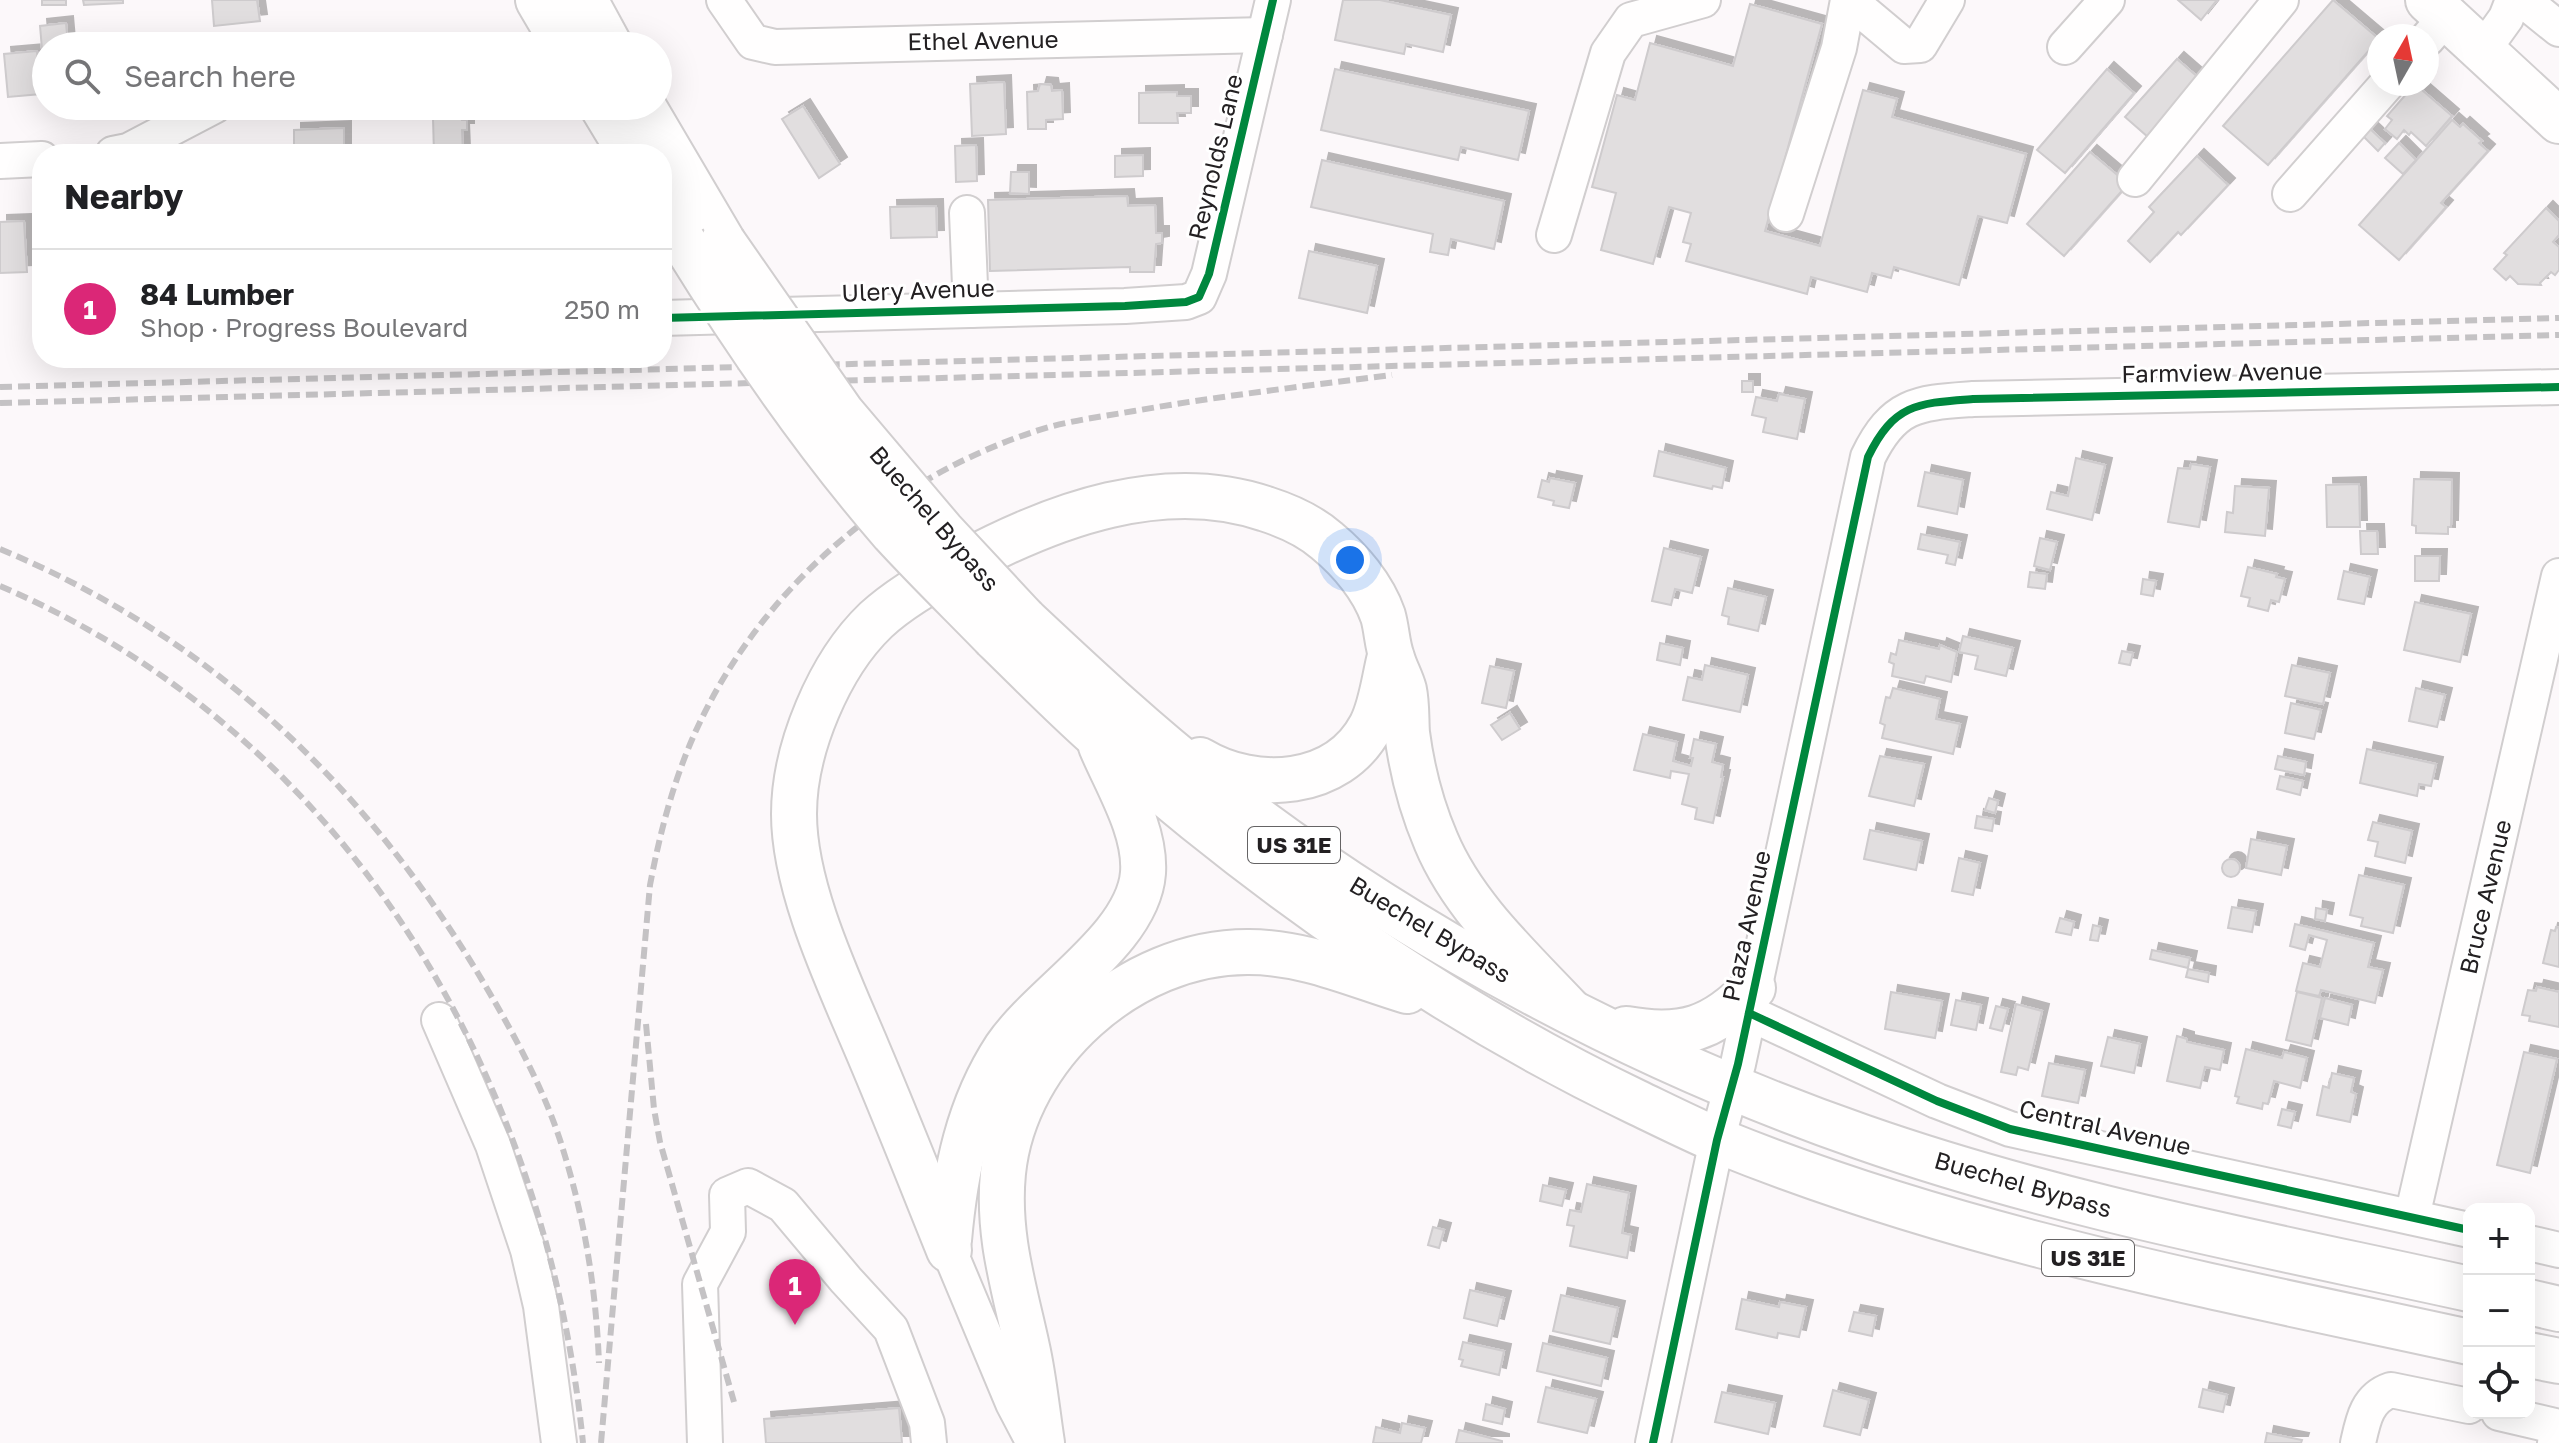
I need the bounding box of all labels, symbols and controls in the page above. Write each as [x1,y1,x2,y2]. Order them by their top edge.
street label: Ethel Avenue [907,24,1059,55]
north arrow [2367,24,2439,96]
search box [32,32,672,120]
icon: search [60,54,104,98]
text: Search here [124,58,296,94]
street label: Reynolds Lane [1181,71,1248,242]
text: Nearby [64,176,184,216]
street label: Ulery Avenue [841,272,995,307]
text: 84 Lumber [140,276,294,312]
text: 1 [83,294,97,325]
text: 250 m [564,294,640,325]
text: Shop · Progress Boulevard [140,312,468,343]
street label: Farmview Avenue [2121,355,2323,388]
street label: Buechel Bypass [864,439,1006,597]
your location [1330,540,1370,580]
street label: Bruce Avenue [2453,817,2516,977]
road number: US 31E [1248,827,1340,863]
street label: Plaza Avenue [1715,848,1776,1004]
street label: Buechel Bypass [1345,869,1517,988]
street label: Central Avenue [2017,1093,2194,1160]
street label: Buechel Bypass [1931,1144,2115,1223]
map controls [2463,1203,2535,1419]
button: + [2463,1203,2535,1275]
road number: US 31E [2042,1240,2134,1276]
pin: 1 [769,1259,821,1325]
button: − [2463,1275,2535,1347]
button: locate [2463,1347,2535,1419]

